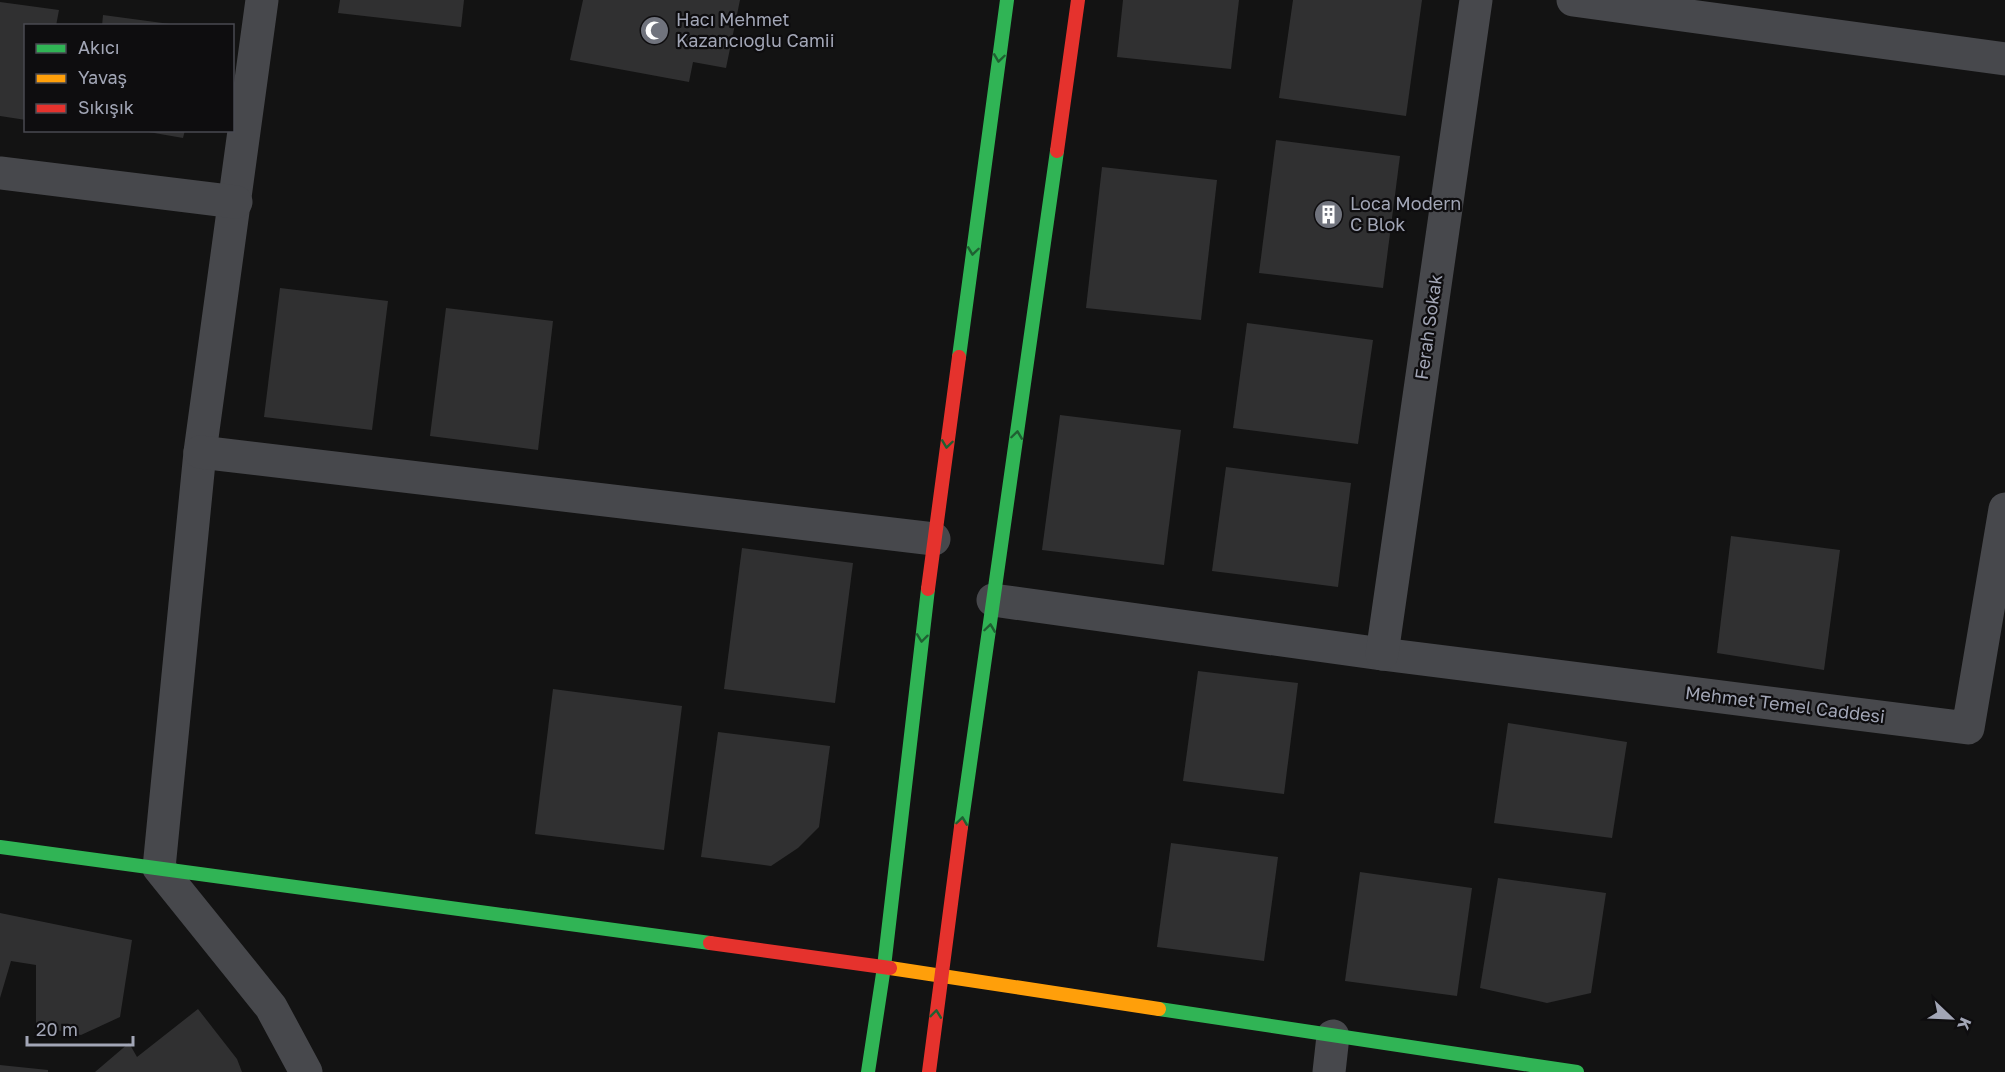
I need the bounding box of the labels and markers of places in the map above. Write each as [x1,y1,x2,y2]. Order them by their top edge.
place label: Hacı Mehmet Kazancıoğlu Camii [676,8,834,51]
mosque icon: Hacı Mehmet Kazancıoğlu Camii [639,14,671,46]
place label: Loca Modern C Blok [1350,192,1461,235]
building icon: Loca Modern C Blok [1313,198,1345,230]

